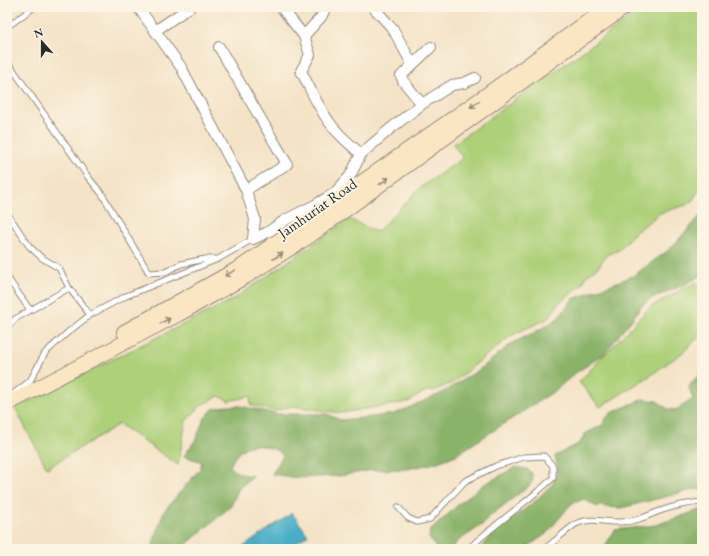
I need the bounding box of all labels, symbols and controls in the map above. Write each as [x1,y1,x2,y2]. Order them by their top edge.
north arrow [22,22,62,62]
text: N [32,24,45,41]
one-way arrow [469,100,480,108]
street label: Jamhuriat Road [272,174,361,243]
one-way arrow [379,177,390,185]
one-way arrow [272,252,283,260]
one-way arrow [224,270,236,278]
one-way arrow [159,317,171,324]

